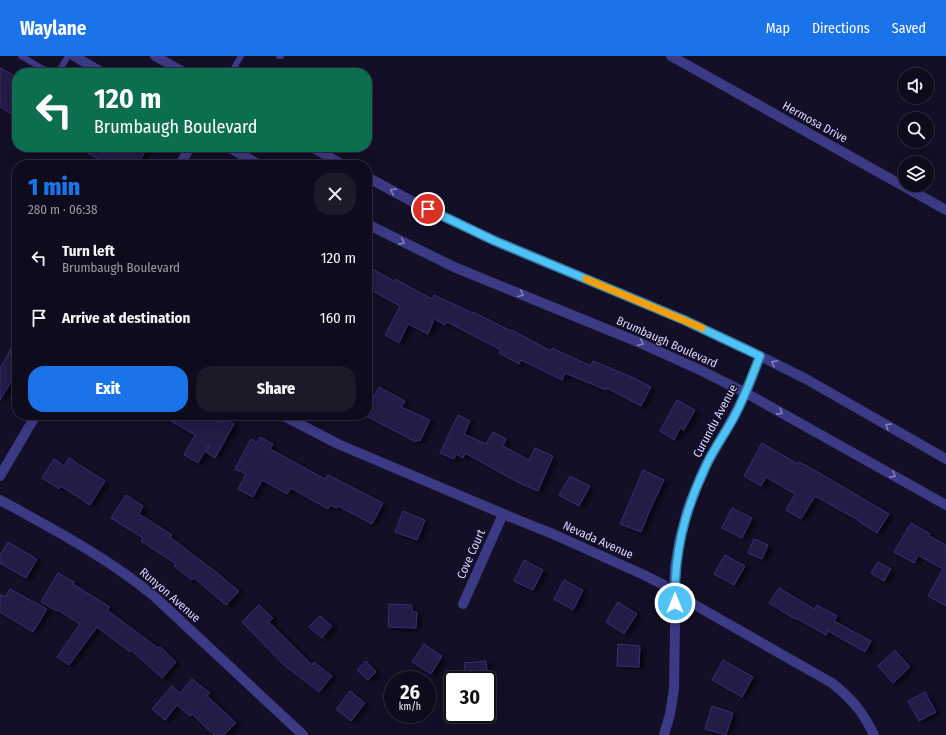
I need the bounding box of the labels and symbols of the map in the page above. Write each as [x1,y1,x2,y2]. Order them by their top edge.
street label: Hermosa Drive [780,98,850,146]
one-way arrow [389,188,397,196]
pin [411,192,445,226]
one-way arrow [397,237,405,245]
one-way arrow [517,289,524,297]
street label: Brumbaugh Boulevard [614,313,720,371]
one-way arrow [637,338,644,346]
one-way arrow [771,360,778,368]
street label: Curundu Avenue [690,382,740,460]
one-way arrow [776,407,783,415]
one-way arrow [885,423,892,430]
one-way arrow [889,471,896,478]
street label: Nevada Avenue [561,518,635,562]
street label: Cove Court [454,527,488,581]
street label: Runyon Avenue [137,565,203,625]
position arrow [654,582,696,624]
speed limit sign: 30 [444,671,496,723]

